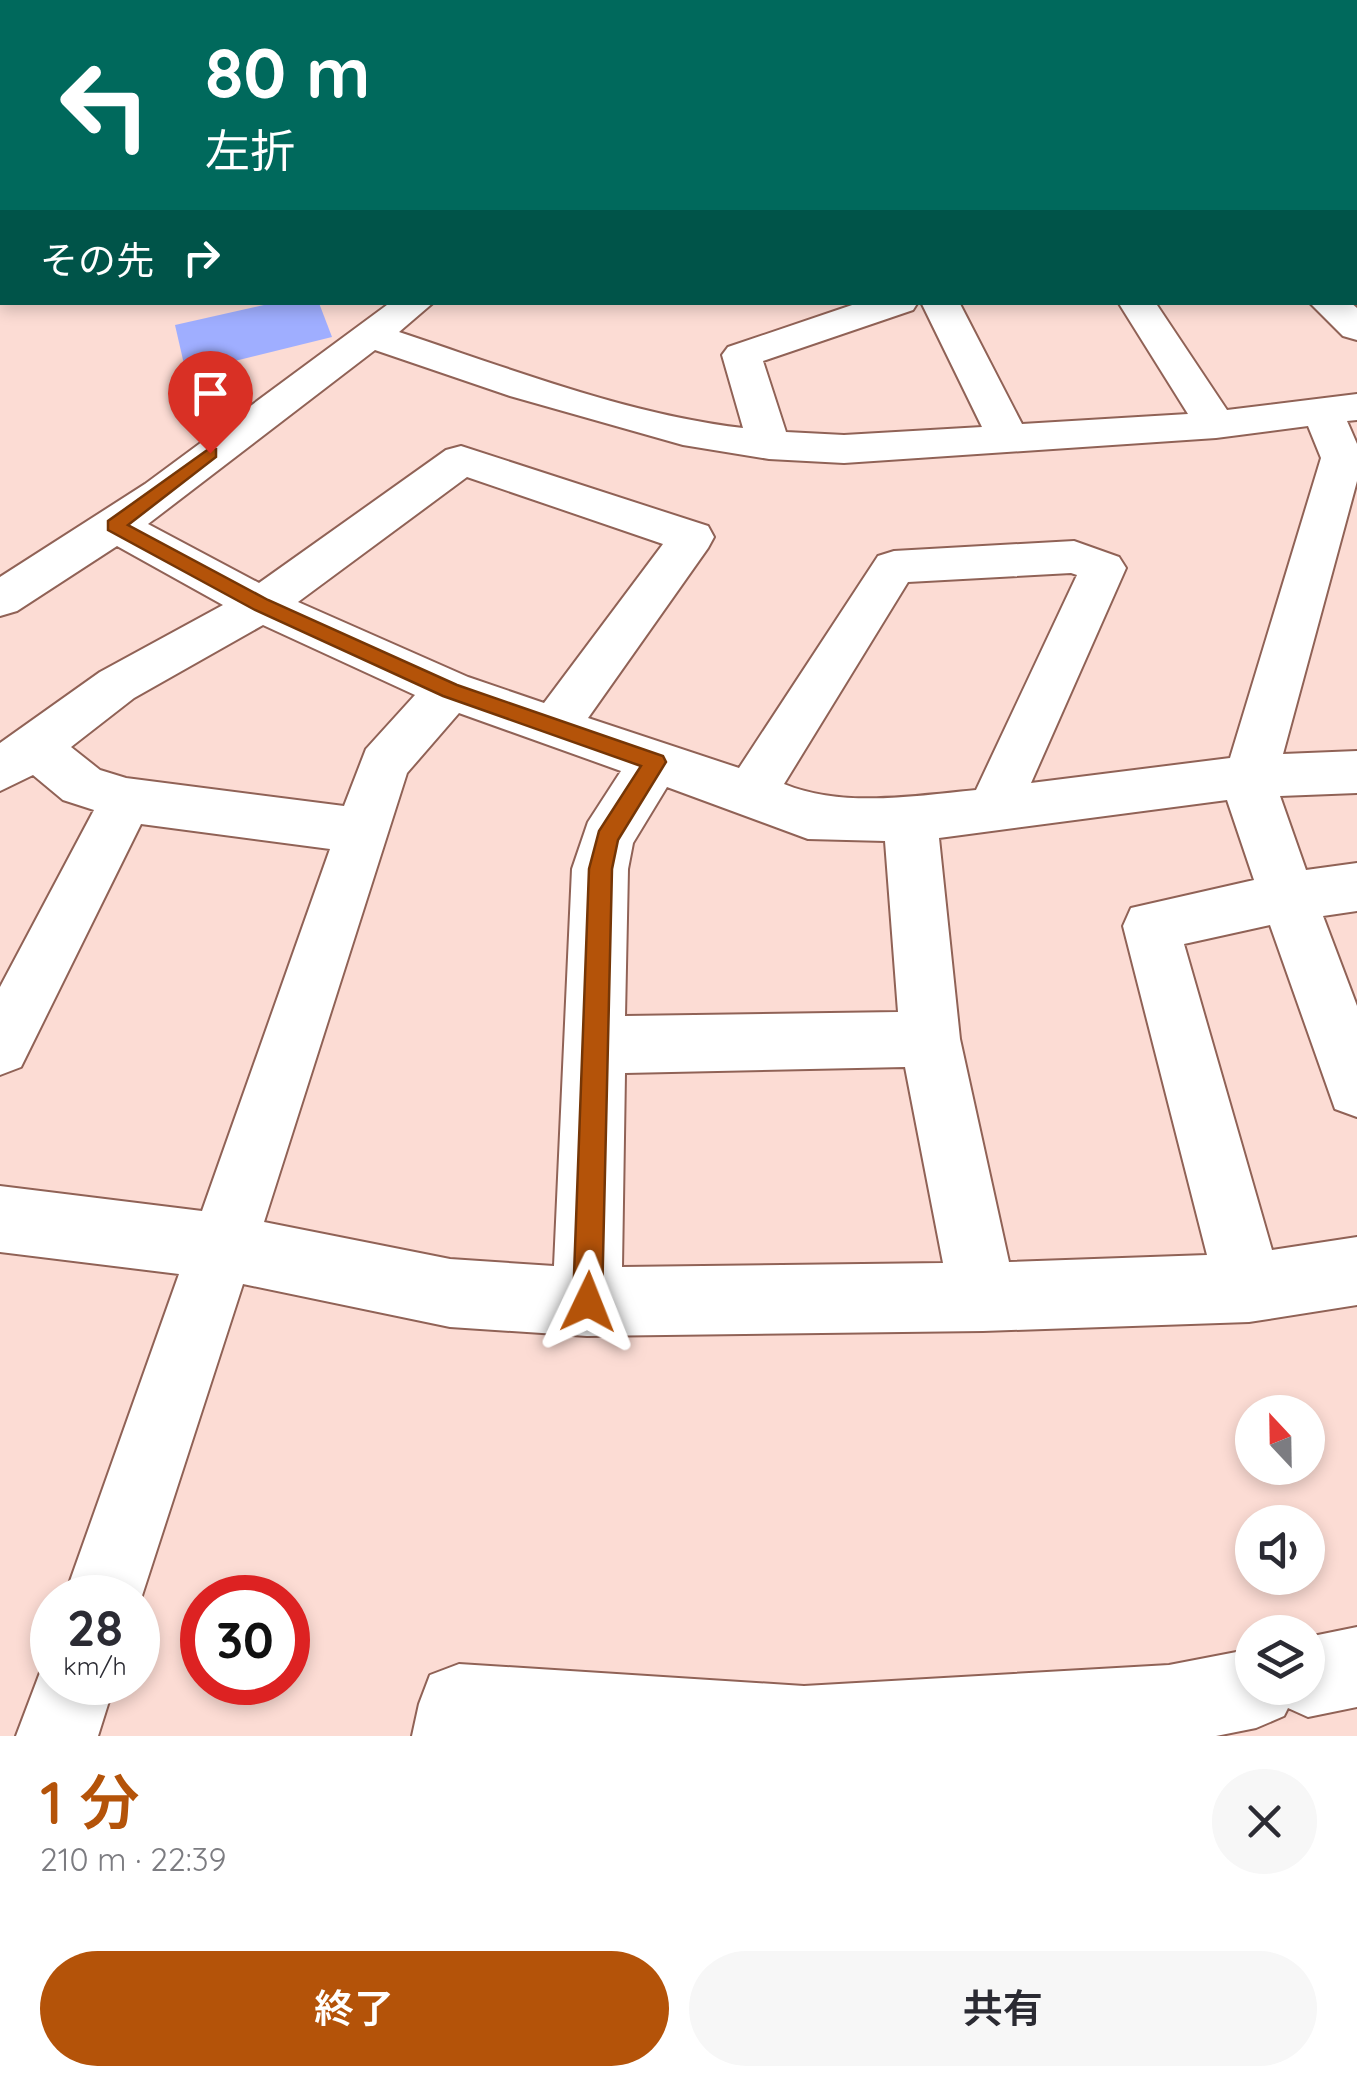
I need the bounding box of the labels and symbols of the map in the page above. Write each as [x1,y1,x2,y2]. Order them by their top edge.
pin [168,351,253,454]
position arrow [536,1250,640,1354]
north arrow [1235,1395,1325,1485]
speed limit sign: 30 [180,1575,310,1705]

